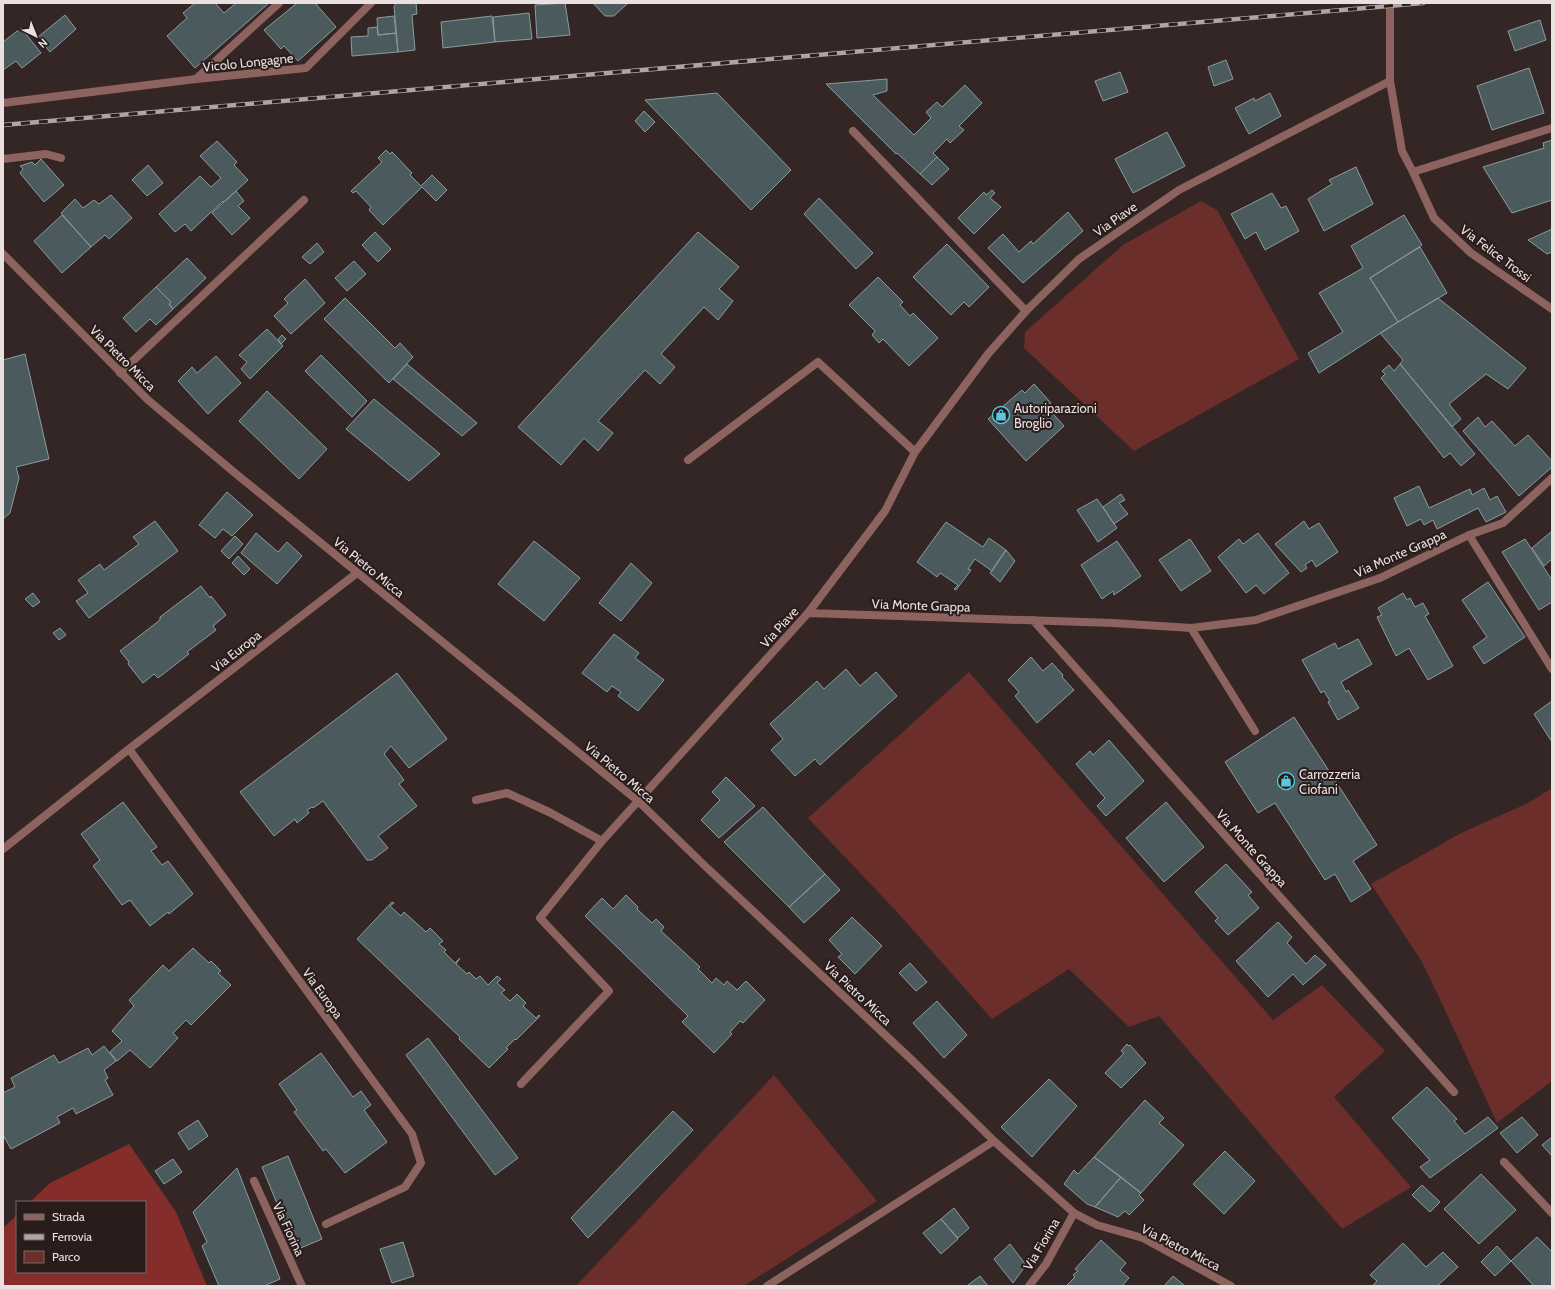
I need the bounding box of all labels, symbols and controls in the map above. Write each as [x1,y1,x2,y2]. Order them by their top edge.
north arrow [16,16,56,56]
text: N [35,36,50,51]
street label: Vicolo Longagne [202,49,295,75]
street label: Via Piave [1090,198,1140,240]
street label: Via Felice Trossi [1457,221,1535,285]
street label: Via Pietro Micca [87,322,160,395]
place label: Autoriparazioni Broglio [1014,400,1097,431]
shop icon: Autoriparazioni Broglio [991,405,1011,425]
street label: Via Monte Grappa [1352,525,1449,580]
street label: Via Pietro Micca [330,533,408,601]
street label: Via Monte Grappa [871,595,971,615]
street label: Via Piave [756,603,802,651]
street label: Via Europa [208,626,265,675]
street label: Via Pietro Micca [582,738,659,806]
place label: Carrozzeria Ciofani [1299,766,1361,797]
shop icon: Carrozzeria Ciofani [1276,771,1296,791]
street label: Via Monte Grappa [1213,806,1291,891]
street label: Via Pietro Micca [821,958,896,1029]
street label: Via Europa [299,965,347,1022]
street label: Via Fiorina [270,1200,309,1259]
legend [16,1201,146,1273]
text: Strada [52,1209,85,1224]
street label: Via Fiorina [1019,1215,1063,1273]
street label: Via Pietro Micca [1139,1220,1224,1274]
text: Ferrovia [52,1229,92,1244]
text: Parco [52,1249,80,1264]

